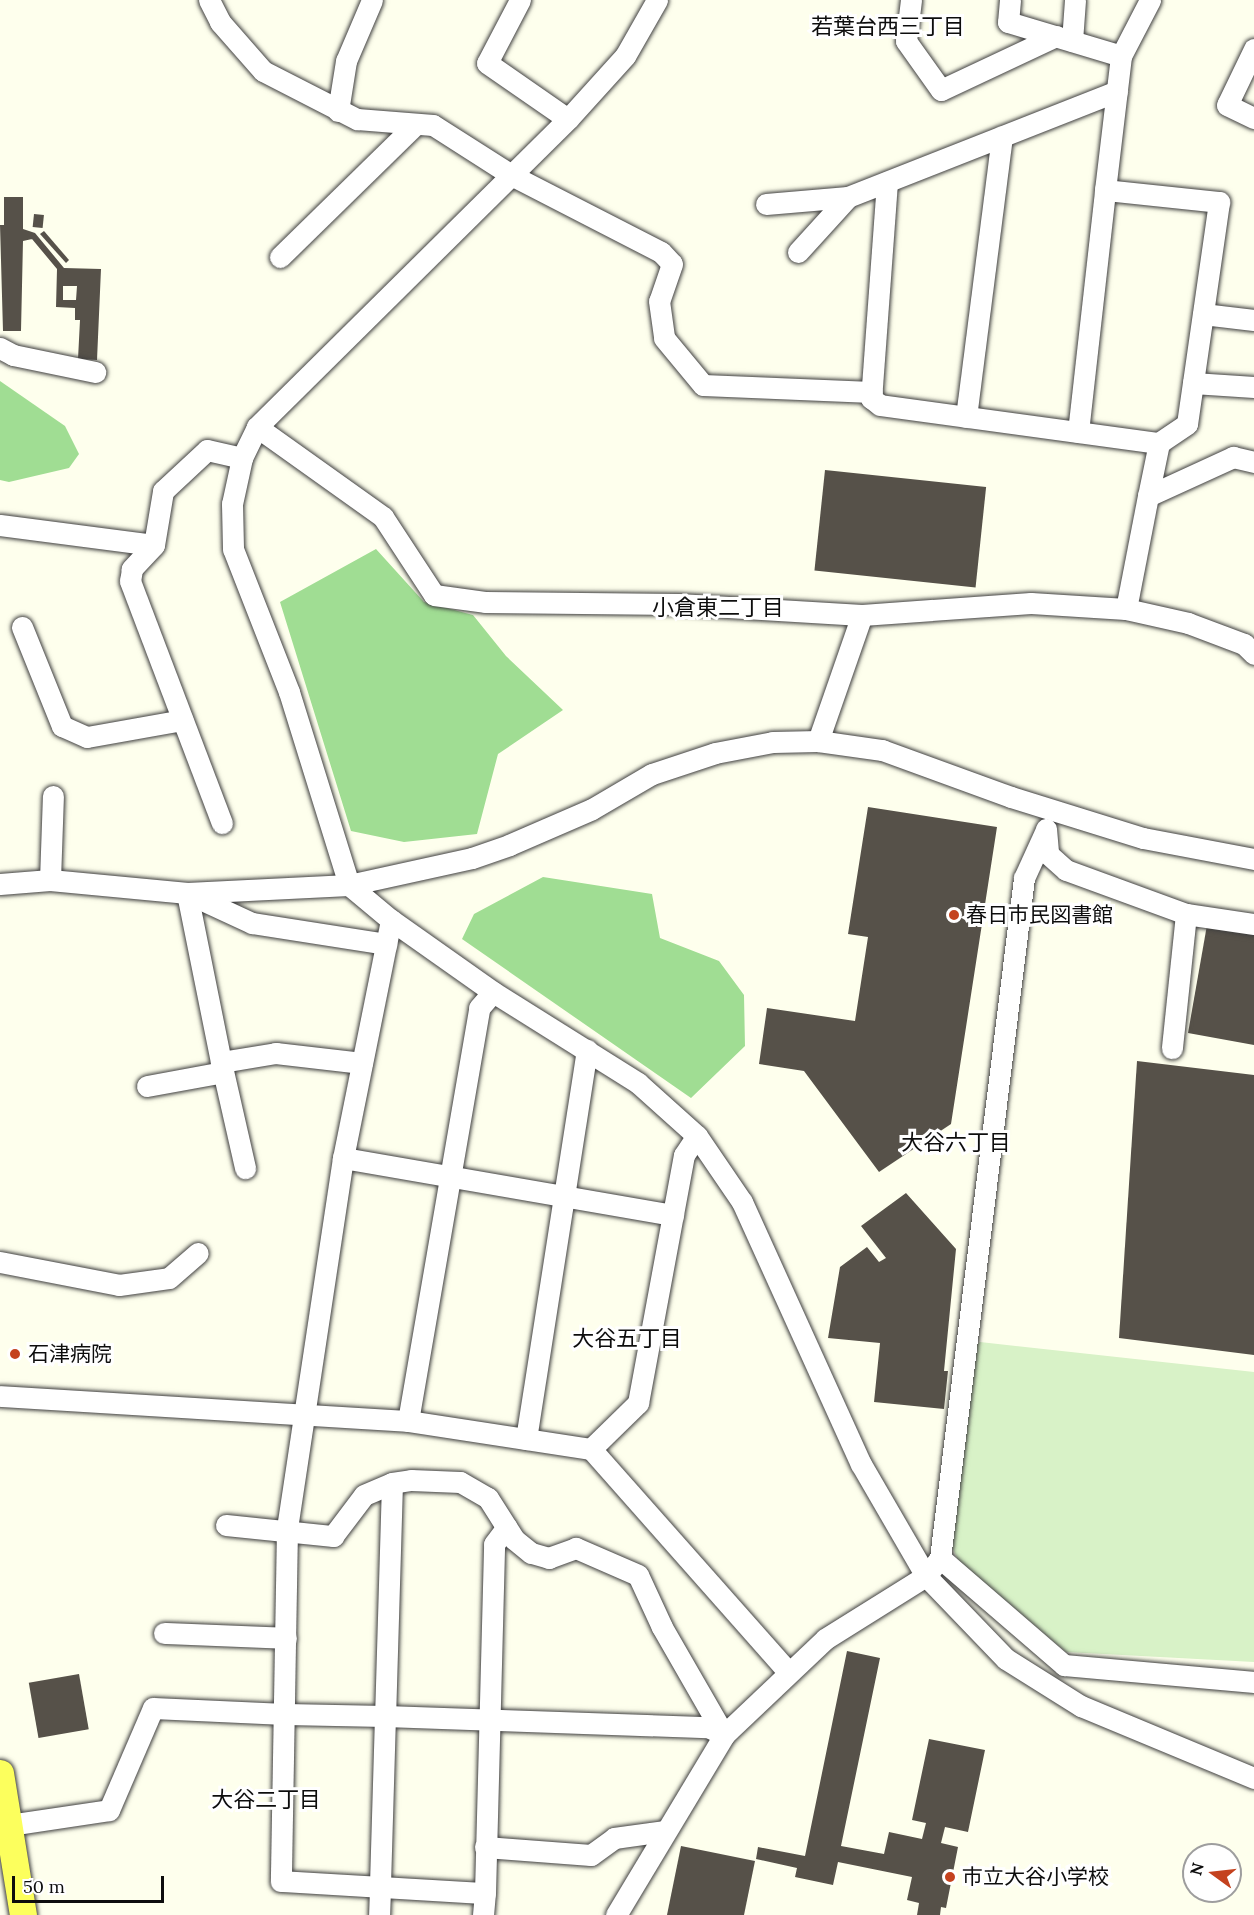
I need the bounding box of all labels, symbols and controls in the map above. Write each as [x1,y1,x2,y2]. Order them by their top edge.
district label: 若葉台西三丁目 [811,14,965,40]
district label: 小倉東二丁目 [652,595,784,621]
place label: 春日市民図書館 [966,902,1113,928]
marker: 春日市民図書館 [947,908,961,922]
district label: 大谷六丁目 [901,1130,1011,1156]
district label: 大谷五丁目 [572,1326,682,1352]
place label: 石津病院 [28,1341,112,1367]
marker: 石津病院 [6,1345,24,1363]
district label: 大谷二丁目 [211,1787,321,1813]
north arrow [1182,1843,1242,1903]
text: N [1185,1860,1208,1877]
scale bar [15,1864,166,1902]
place label: 市立大谷小学校 [962,1864,1109,1890]
marker: 市立大谷小学校 [943,1870,957,1884]
text: 50 m [23,1875,65,1898]

